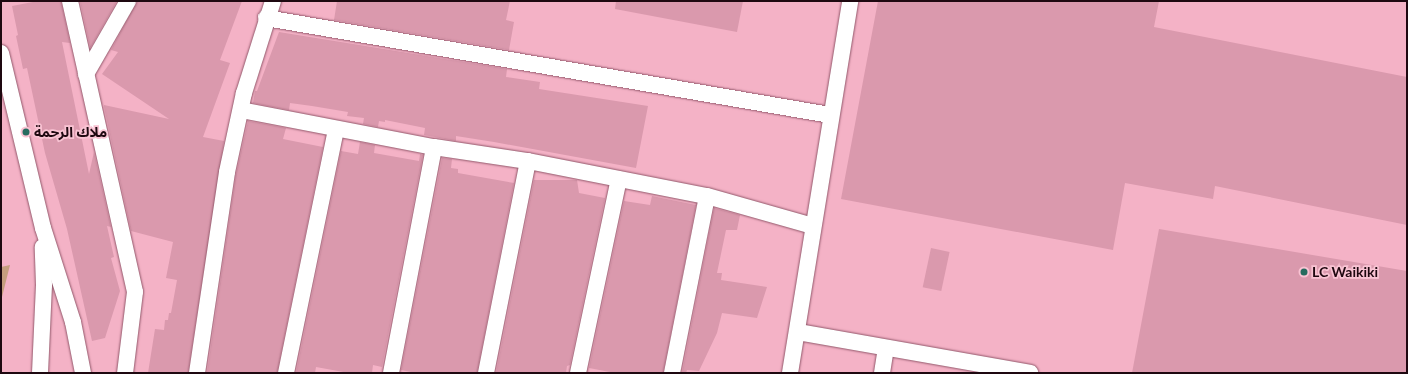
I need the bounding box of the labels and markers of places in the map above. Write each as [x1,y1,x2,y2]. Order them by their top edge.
place label: ملاك الرحمة [34,124,107,140]
marker: ملاك الرحمة [21,127,31,137]
place label: LC Waikiki [1312,264,1378,280]
marker: LC Waikiki [1299,267,1309,277]

